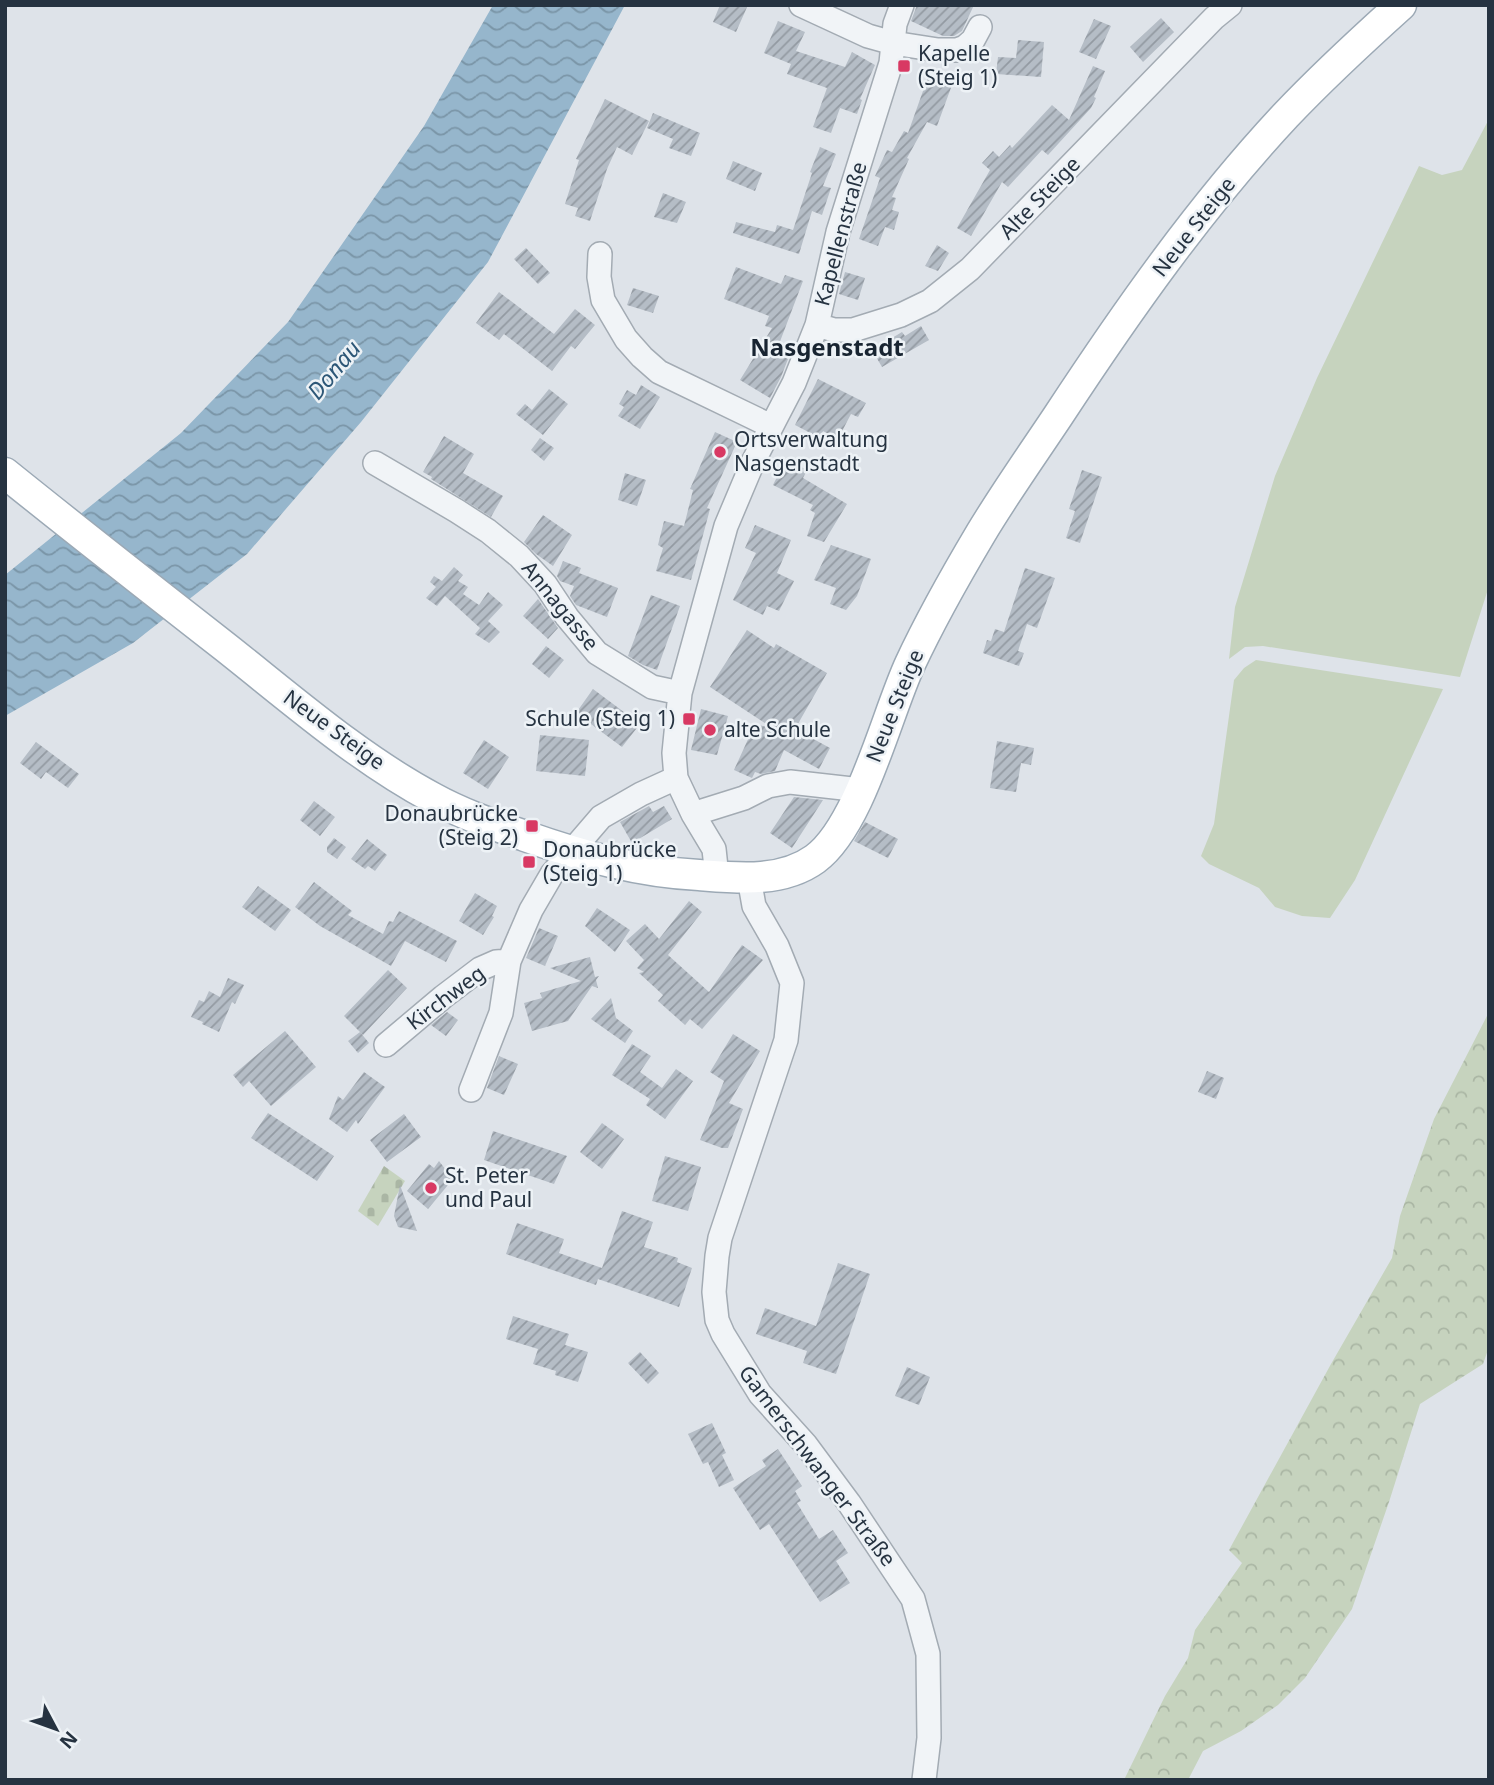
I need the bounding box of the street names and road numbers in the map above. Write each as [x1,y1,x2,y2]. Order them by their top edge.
street label: Alte Steige [993,150,1086,245]
street label: Kapellenstraße [807,159,873,309]
street label: Neue Steige [1145,171,1241,282]
street label: Annagasse [516,555,606,656]
street label: Neue Steige [859,645,929,766]
street label: Neue Steige [278,683,391,776]
street label: Kirchweg [401,959,490,1036]
street label: Gamerschwanger Straße [733,1359,903,1572]

